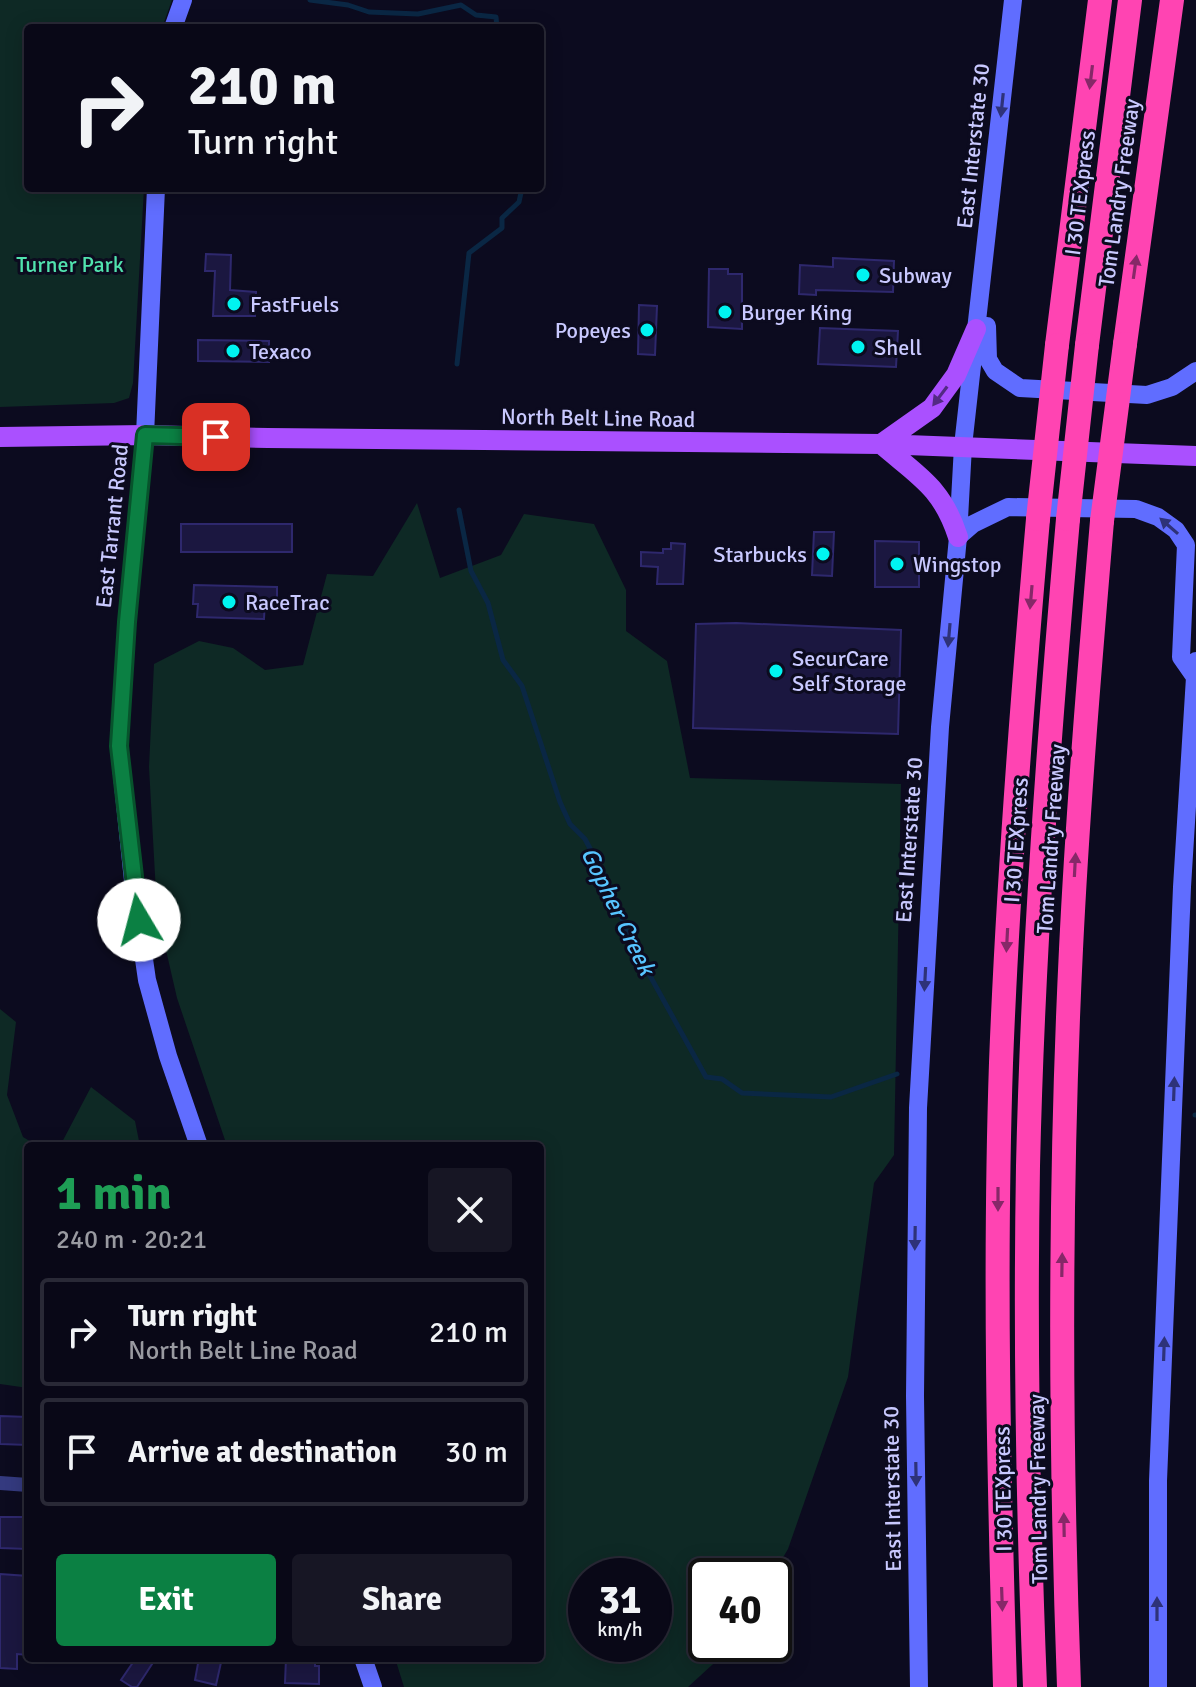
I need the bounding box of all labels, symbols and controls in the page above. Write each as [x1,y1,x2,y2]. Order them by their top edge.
text: 210 m [188,51,336,120]
icon: right [56,56,160,160]
street label: East Interstate 30 [951,62,995,230]
one-way arrow [1084,65,1097,90]
one-way arrow [995,93,1008,118]
street label: Tom Landry Freeway [1092,96,1146,289]
text: Turn right [188,120,338,165]
street label: I 30 TEXpress [1059,129,1101,257]
park label: Turner Park [16,251,124,278]
one-way arrow [1129,254,1142,279]
place label: Subway [879,262,952,289]
marker: Subway [854,266,872,284]
place label: FastFuels [250,291,339,318]
marker: FastFuels [225,295,243,313]
place label: Burger King [741,299,853,326]
marker: Burger King [716,303,734,321]
place label: Popeyes [555,317,631,344]
marker: Popeyes [638,321,656,339]
place label: Shell [874,334,922,361]
place label: Texaco [249,338,312,365]
marker: Shell [849,338,867,356]
marker: Texaco [224,342,242,360]
one-way arrow [933,386,948,407]
pin [182,403,250,471]
street label: North Belt Line Road [501,403,695,433]
icon: arrive [194,415,238,459]
street label: East Tarrant Road [90,443,134,609]
one-way arrow [1159,518,1179,535]
place label: Starbucks [713,541,807,568]
marker: Starbucks [814,545,832,563]
place label: Wingstop [913,551,1002,578]
marker: Wingstop [888,555,906,573]
one-way arrow [1025,584,1038,609]
place label: RaceTrac [245,589,330,616]
marker: RaceTrac [220,593,238,611]
one-way arrow [942,623,955,648]
place label: SecurCare Self Storage [792,645,907,697]
marker: SecurCare Self Storage [767,662,785,680]
street label: Tom Landry Freeway [1031,743,1071,935]
street label: East Interstate 30 [890,756,928,924]
street label: I 30 TEXpress [998,776,1034,904]
water label: Gopher Creek [574,842,663,982]
one-way arrow [1069,852,1082,877]
position arrow [97,878,181,962]
one-way arrow [1000,928,1013,953]
one-way arrow [918,967,931,992]
one-way arrow [1168,1076,1181,1101]
text: 1 min [56,1164,172,1223]
button: close [428,1168,512,1252]
one-way arrow [992,1187,1004,1212]
text: 240 m · 20:21 [56,1224,207,1256]
one-way arrow [909,1226,921,1251]
one-way arrow [1056,1252,1068,1277]
text: Turn right [128,1298,257,1335]
icon: right [60,1310,104,1354]
text: 210 m [429,1314,508,1351]
text: North Belt Line Road [128,1335,358,1367]
one-way arrow [1157,1336,1170,1361]
street label: Tom Landry Freeway [1023,1393,1053,1584]
street label: East Interstate 30 [877,1406,907,1572]
street label: I 30 TEXpress [988,1426,1018,1552]
icon: arrive [60,1430,104,1474]
text: Arrive at destination [128,1434,397,1471]
text: 30 m [445,1434,508,1471]
one-way arrow [910,1462,922,1487]
one-way arrow [1058,1512,1070,1537]
button: Exit [56,1554,276,1646]
button: Share [292,1554,512,1646]
speed limit sign: 40 [688,1558,792,1662]
text: 31 [598,1575,642,1625]
one-way arrow [996,1587,1009,1612]
one-way arrow [1151,1596,1163,1621]
text: km/h [597,1617,643,1642]

